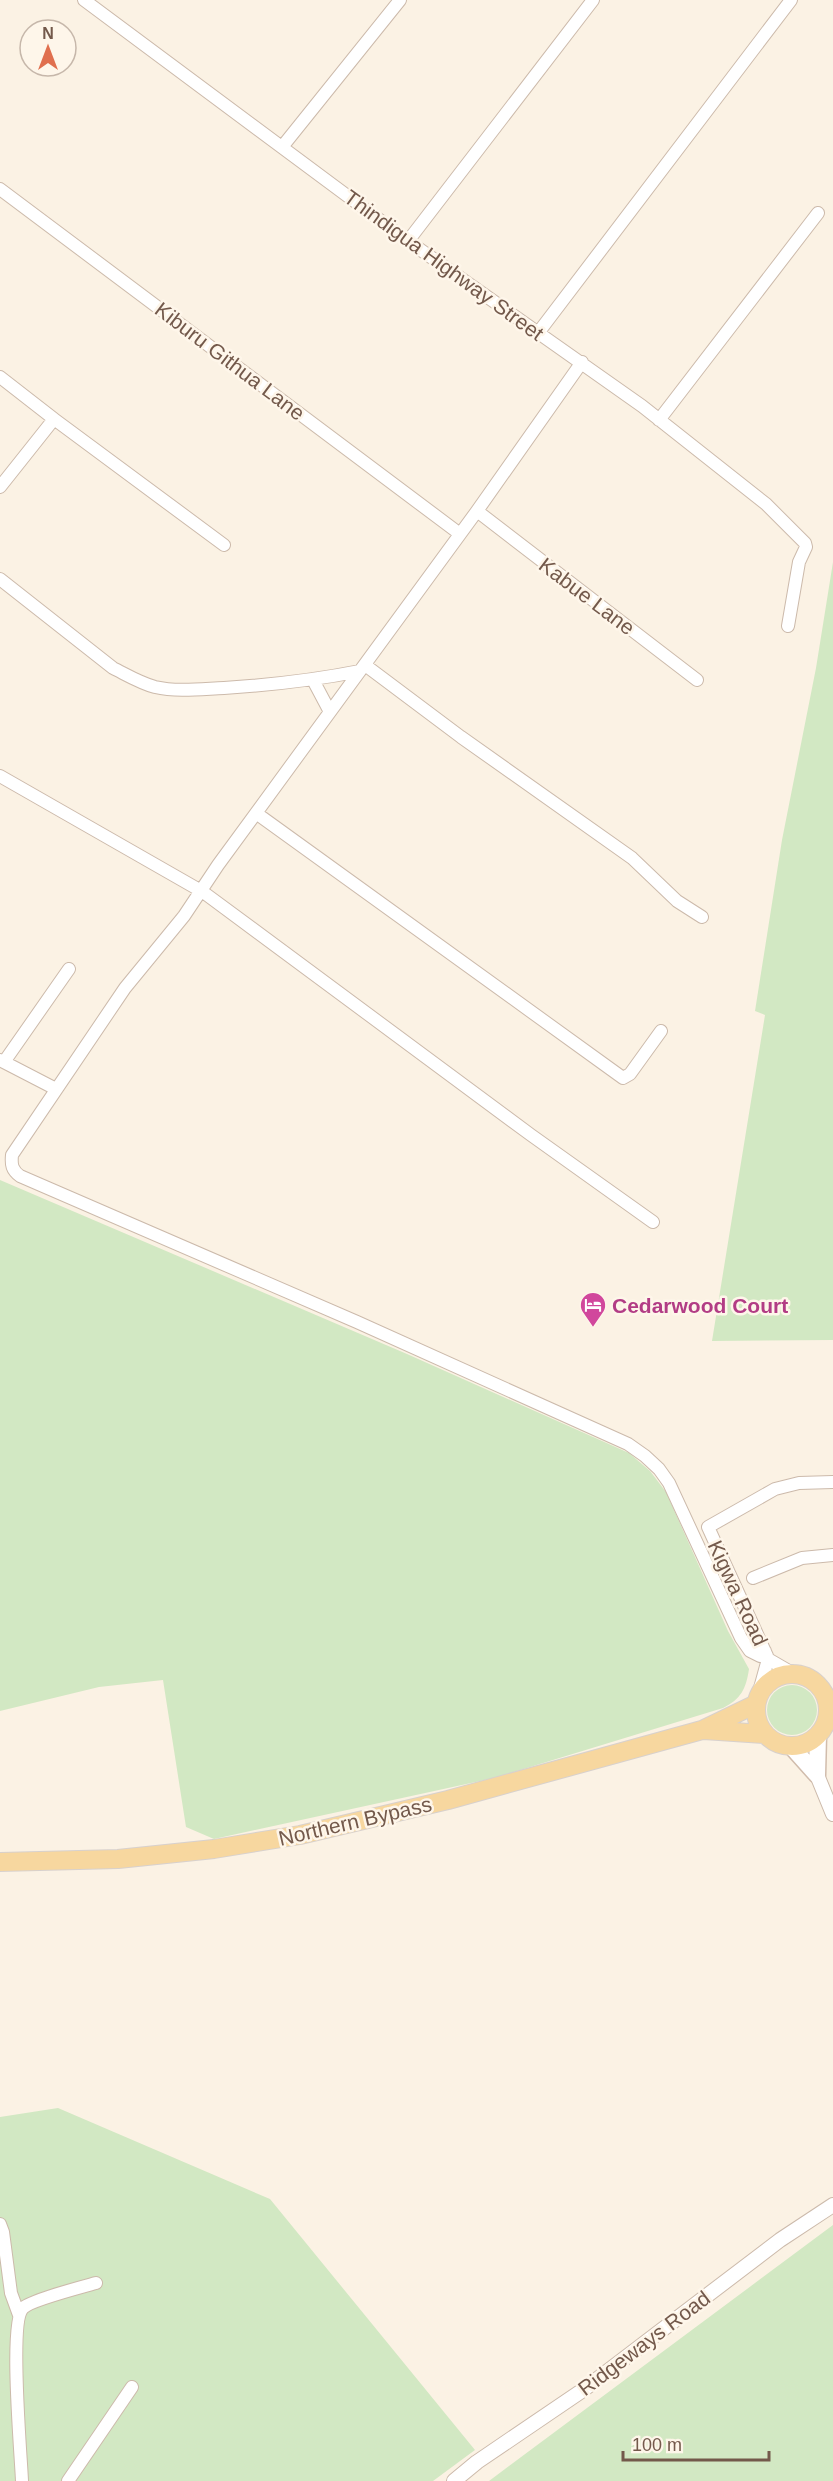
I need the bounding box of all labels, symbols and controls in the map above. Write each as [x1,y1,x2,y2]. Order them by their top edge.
north arrow [18,18,78,78]
text: N [42,25,54,42]
street label: Thindigua Highway Street [340,185,548,345]
street label: Kiburu Githua Lane [151,297,309,425]
street label: Kabue Lane [535,553,639,639]
hotel icon: Cedarwood Court [578,1290,608,1328]
place label: Cedarwood Court [612,1294,788,1317]
street label: Kigwa Road [704,1537,772,1649]
street label: Northern Bypass [276,1792,434,1850]
street label: Ridgeways Road [574,2286,714,2400]
scale bar [623,2424,768,2462]
text: 100 m [632,2435,682,2455]

